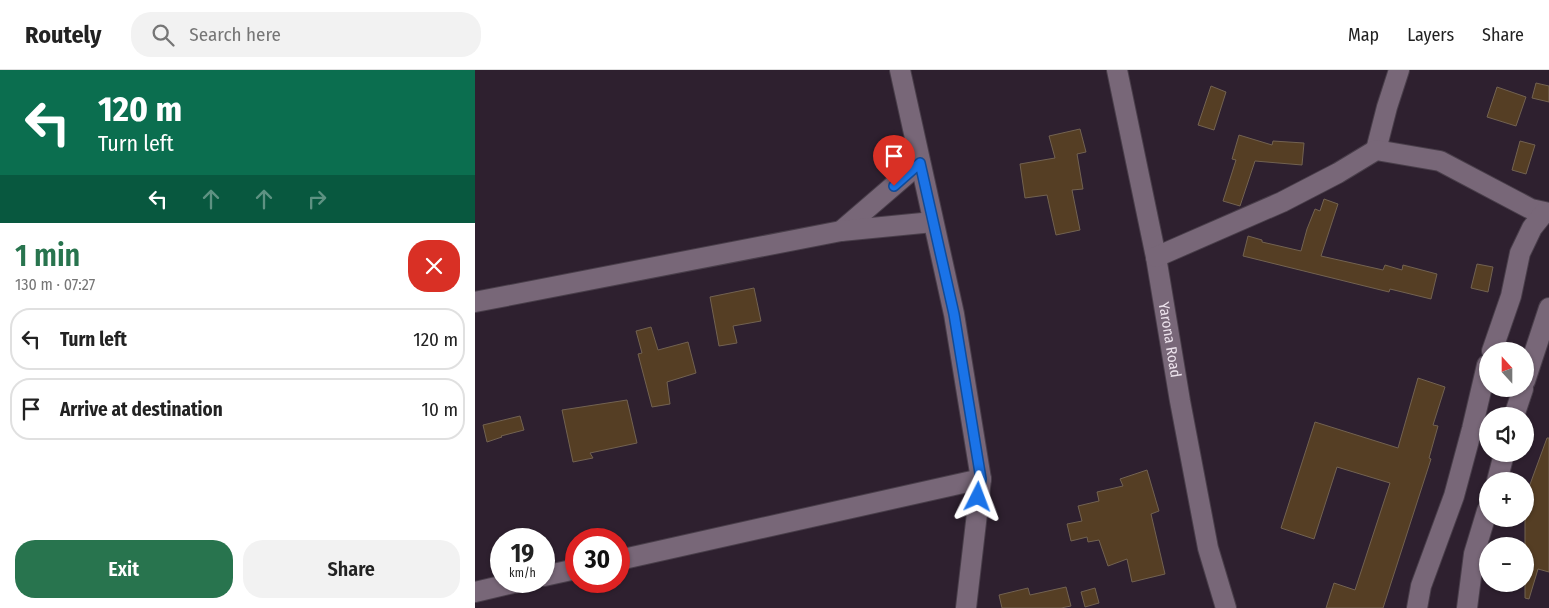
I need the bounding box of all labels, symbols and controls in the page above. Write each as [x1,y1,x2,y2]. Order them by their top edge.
search box [131,12,481,57]
text: Routely [25,21,101,49]
icon: search [149,21,177,49]
text: Search here [189,23,281,46]
text: Map [1348,24,1379,46]
text: Layers [1407,24,1454,46]
text: Share [1482,24,1524,46]
text: 120 m [98,88,182,130]
icon: left [15,90,80,155]
text: Turn left [98,130,174,157]
pin [873,135,915,186]
icon: arrive [880,142,908,170]
icon: left [144,185,172,213]
icon: ahead [197,185,225,213]
icon: ahead [250,185,278,213]
icon: right [303,185,331,213]
text: 1 min [15,238,80,274]
button: close [408,240,460,292]
text: 130 m · 07:27 [15,275,95,294]
street label: Yarona Road [1155,301,1185,379]
icon: left [17,325,45,353]
text: Turn left [60,328,127,351]
text: 120 m [413,328,458,351]
north arrow [1479,342,1534,398]
map controls [1479,342,1534,592]
icon: arrive [17,395,45,423]
text: Arrive at destination [60,398,223,421]
text: 10 m [422,398,458,421]
button: sound [1479,407,1534,462]
position arrow [951,470,1003,522]
button: + [1479,472,1534,527]
speed limit sign: 30 [565,528,630,593]
button: − [1479,537,1534,592]
text: 19 [511,539,534,569]
button: Exit [15,540,233,598]
button: Share [243,540,460,598]
text: km/h [509,566,536,580]

